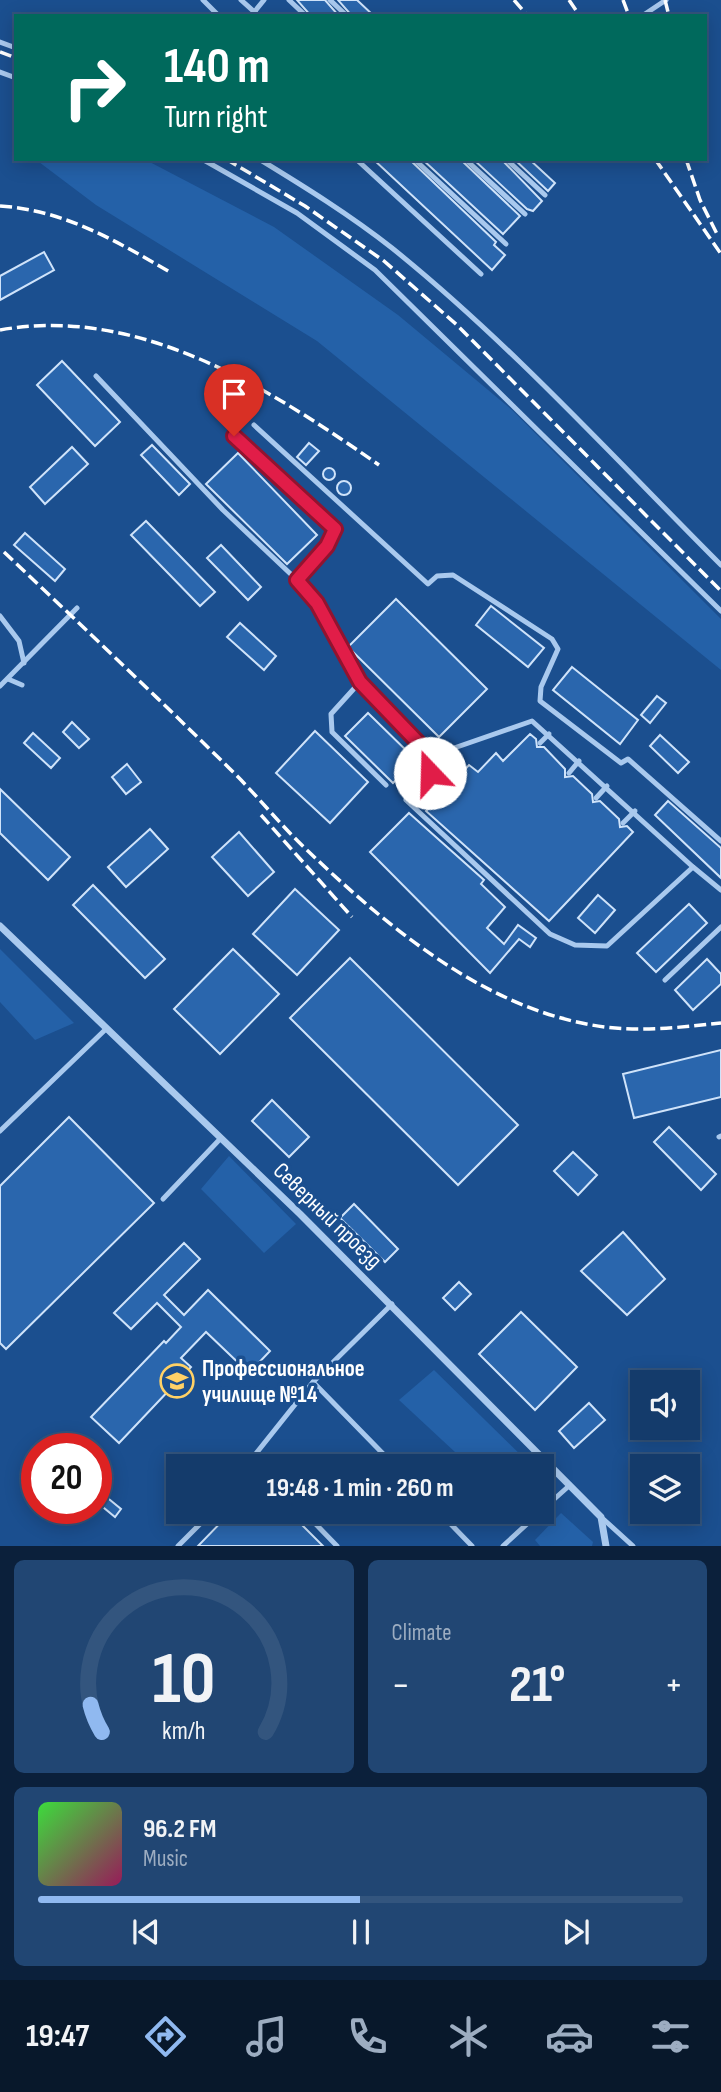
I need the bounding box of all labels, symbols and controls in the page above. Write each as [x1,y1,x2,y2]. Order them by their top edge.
text: 140 m [164,38,270,97]
icon: right [49,42,140,133]
text: Turn right [164,98,268,137]
pin [204,364,264,436]
icon: arrive [215,375,253,413]
position arrow [393,736,467,810]
street label: Северный проезд [267,1157,388,1275]
place label: Профессиональное училище №14 [202,1355,365,1409]
school or university icon: Профессиональное училище №14 [158,1362,196,1400]
map controls [630,1370,700,1524]
button: sound [630,1370,700,1440]
speed limit sign: 20 [21,1433,112,1524]
button: layers [630,1454,700,1524]
text: 19:48 · 1 min · 260 m [266,1473,454,1504]
text: Climate [392,1619,451,1647]
text: 10 [152,1637,215,1725]
text: 21° [509,1654,565,1717]
text: − [392,1663,410,1708]
text: + [664,1663,683,1708]
text: km/h [162,1716,205,1747]
text: 96.2 FM [143,1814,216,1845]
text: Music [143,1845,188,1873]
icon: previous [127,1913,165,1951]
icon: pause [342,1913,380,1951]
icon: next [557,1913,595,1951]
icon: directions [141,2012,190,2061]
icon: music [242,2012,291,2061]
icon: phone [343,2012,392,2061]
icon: climate [444,2012,493,2061]
icon: car [545,2012,594,2061]
icon: filters [646,2012,695,2061]
text: 19:47 [26,2017,89,2056]

